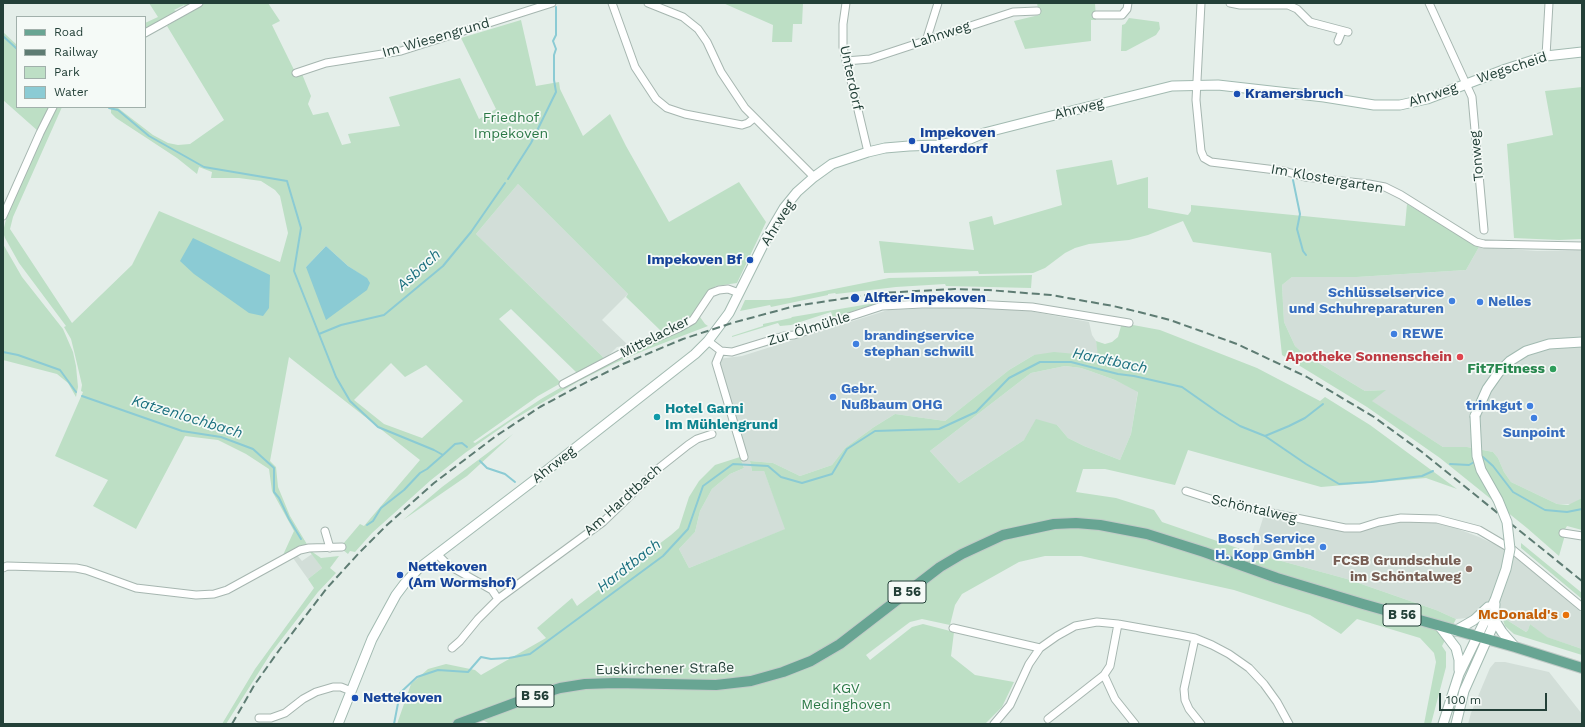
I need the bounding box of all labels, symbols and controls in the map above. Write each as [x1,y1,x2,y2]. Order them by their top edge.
street label: Im Wiesengrund [380,15,492,61]
legend [16,16,146,108]
street label: Lahnweg [910,18,972,52]
text: Road [54,25,83,39]
street label: Unterdorf [836,44,866,112]
text: Railway [54,45,98,59]
street label: Wegscheid [1475,49,1549,87]
text: Park [54,65,80,79]
street label: Ahrweg [1406,79,1460,111]
text: Water [54,85,88,99]
place label: Kramersbruch [1245,86,1343,102]
marker: Kramersbruch [1232,89,1242,99]
street label: Ahrweg [1052,95,1106,123]
park label: Friedhof Impekoven [474,110,548,142]
place label: Impekoven Unterdorf [920,125,996,158]
street label: Tonweg [1466,130,1488,182]
marker: Impekoven Unterdorf [907,136,917,146]
street label: Im Klostergarten [1269,161,1385,197]
street label: Ahrweg [757,197,799,249]
water label: Asbach [393,246,445,294]
place label: Impekoven Bf [647,252,742,268]
marker: Impekoven Bf [745,255,755,265]
place label: Schlüsselservice und Schuhreparaturen [1289,285,1444,318]
place label: Alfter-Impekoven [864,290,986,306]
marker: Alfter-Impekoven [849,292,861,304]
place label: Nelles [1488,294,1531,310]
marker: Schlüsselservice und Schuhreparaturen [1447,296,1457,306]
marker: Nelles [1475,297,1485,307]
street label: Zur Ölmühle [766,308,852,350]
street label: Mittelacker [617,312,693,362]
place label: REWE [1402,326,1443,342]
place label: brandingservice stephan schwill [864,328,974,360]
marker: REWE [1389,329,1399,339]
marker: brandingservice stephan schwill [851,339,861,349]
water label: Hardtbach [1071,344,1149,378]
place label: Apotheke Sonnenschein [1285,349,1452,365]
marker: Apotheke Sonnenschein [1455,352,1465,362]
place label: Fit7Fitness [1467,361,1545,377]
marker: Fit7Fitness [1548,364,1558,374]
place label: Gebr. Nußbaum OHG [841,381,943,414]
water label: Katzenlochbach [129,392,245,442]
marker: Gebr. Nußbaum OHG [828,392,838,402]
place label: trinkgut [1466,398,1522,414]
place label: Hotel Garni Im Mühlengrund [665,401,778,434]
marker: trinkgut [1525,401,1535,411]
marker: Hotel Garni Im Mühlengrund [652,412,662,422]
marker: Sunpoint [1529,413,1539,423]
place label: Sunpoint [1503,425,1565,441]
street label: Ahrweg [529,443,579,487]
street label: Am Hardtbach [581,461,665,539]
street label: Schöntalweg [1210,491,1298,527]
place label: Bosch Service H. Kopp GmbH [1215,531,1315,564]
water label: Hardtbach [593,535,665,597]
marker: Bosch Service H. Kopp GmbH [1318,542,1328,552]
place label: FCSB Grundschule im Schöntalweg [1333,553,1461,586]
place label: Nettekoven (Am Wormshof) [408,559,517,592]
marker: FCSB Grundschule im Schöntalweg [1464,564,1474,574]
marker: Nettekoven (Am Wormshof) [395,570,405,580]
road number: B 56 [888,581,926,603]
road number: B 56 [1383,604,1421,626]
place label: McDonald's [1478,607,1558,623]
marker: McDonald's [1561,610,1571,620]
street label: Euskirchener Straße [596,659,734,679]
park label: KGV Medinghoven [801,681,891,714]
road number: B 56 [516,685,554,707]
scale bar [1441,685,1549,711]
place label: Nettekoven [363,690,442,706]
marker: Nettekoven [350,693,360,703]
text: 100 m [1446,693,1481,707]

